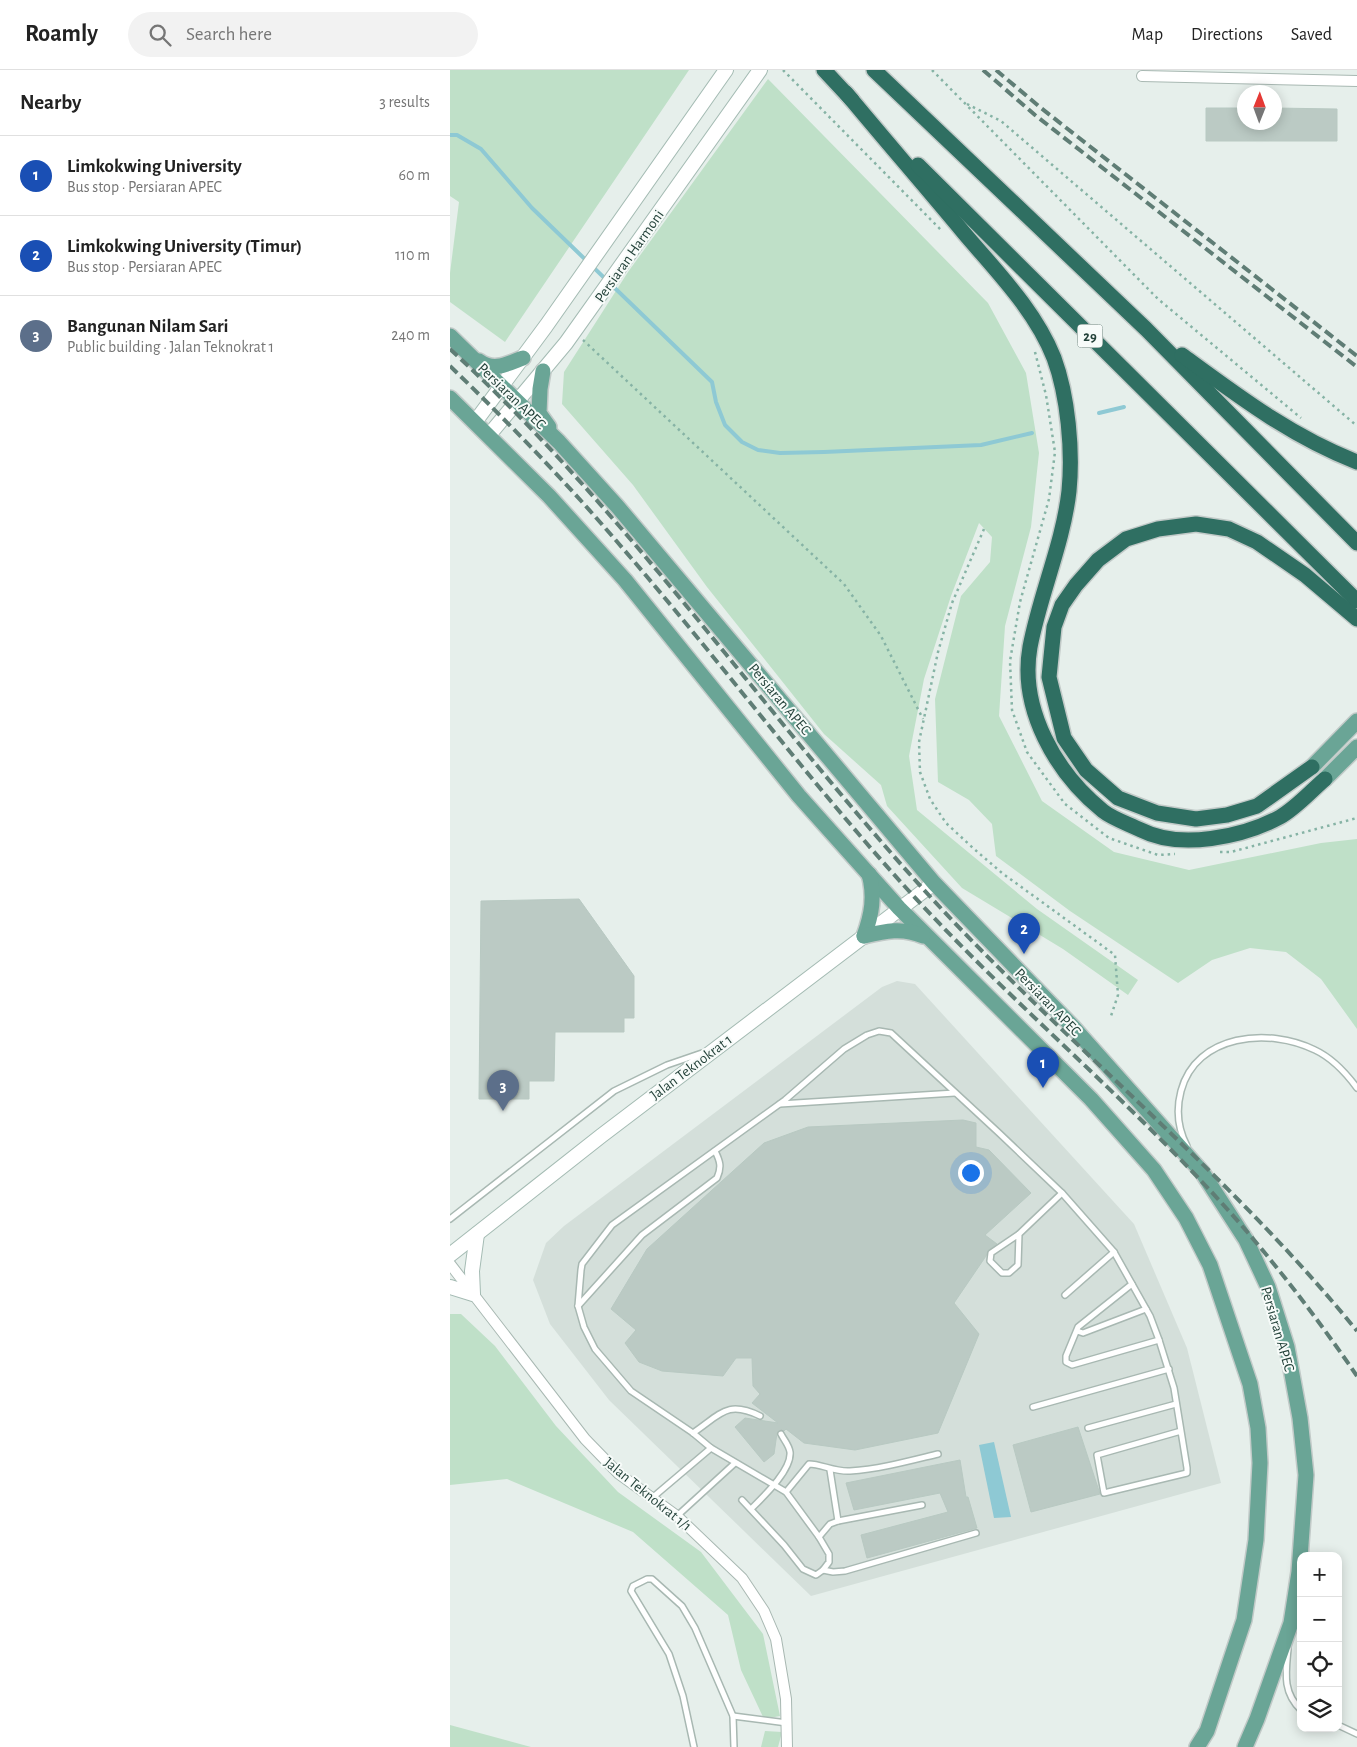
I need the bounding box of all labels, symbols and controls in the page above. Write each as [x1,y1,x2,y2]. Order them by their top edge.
search box [128,12,478,57]
icon: search [146,21,174,49]
text: Roamly [25,22,98,46]
text: Search here [186,25,272,44]
text: Map [1132,26,1163,44]
text: Directions [1191,26,1263,44]
text: Saved [1291,26,1332,44]
north arrow [1237,85,1282,130]
text: Nearby [20,92,81,113]
text: 3 results [379,94,430,110]
text: Limkokwing University [67,157,242,176]
text: 1 [33,167,39,183]
text: 60 m [399,167,430,183]
text: Bus stop · Persiaran APEC [67,179,222,195]
street label: Persiaran Harmoni [592,207,667,305]
text: Limkokwing University (Timur) [67,237,302,256]
text: 2 [32,247,40,263]
text: 110 m [395,247,430,263]
text: Bus stop · Persiaran APEC [67,259,222,275]
text: Bangunan Nilam Sari [67,317,229,336]
road number: 29 [1078,325,1102,348]
text: 3 [33,327,39,343]
text: 240 m [391,327,430,343]
text: Public building · Jalan Teknokrat 1 [67,339,274,355]
street label: Persiaran APEC [475,360,549,432]
street label: Persiaran APEC [746,661,814,738]
pin: 2 [1008,913,1040,954]
street label: Persiaran APEC [1012,966,1084,1039]
street label: Jalan Teknokrat 1 [648,1032,735,1103]
pin: 1 [1027,1047,1059,1088]
pin: 3 [487,1070,519,1111]
your location [958,1160,984,1186]
street label: Persiaran APEC [1258,1285,1297,1374]
street label: Jalan Teknokrat 1/1 [601,1455,694,1534]
map controls [1297,1552,1342,1732]
button: + [1297,1552,1342,1597]
button: − [1297,1597,1342,1642]
button: locate [1297,1642,1342,1687]
button: layers [1297,1687,1342,1732]

